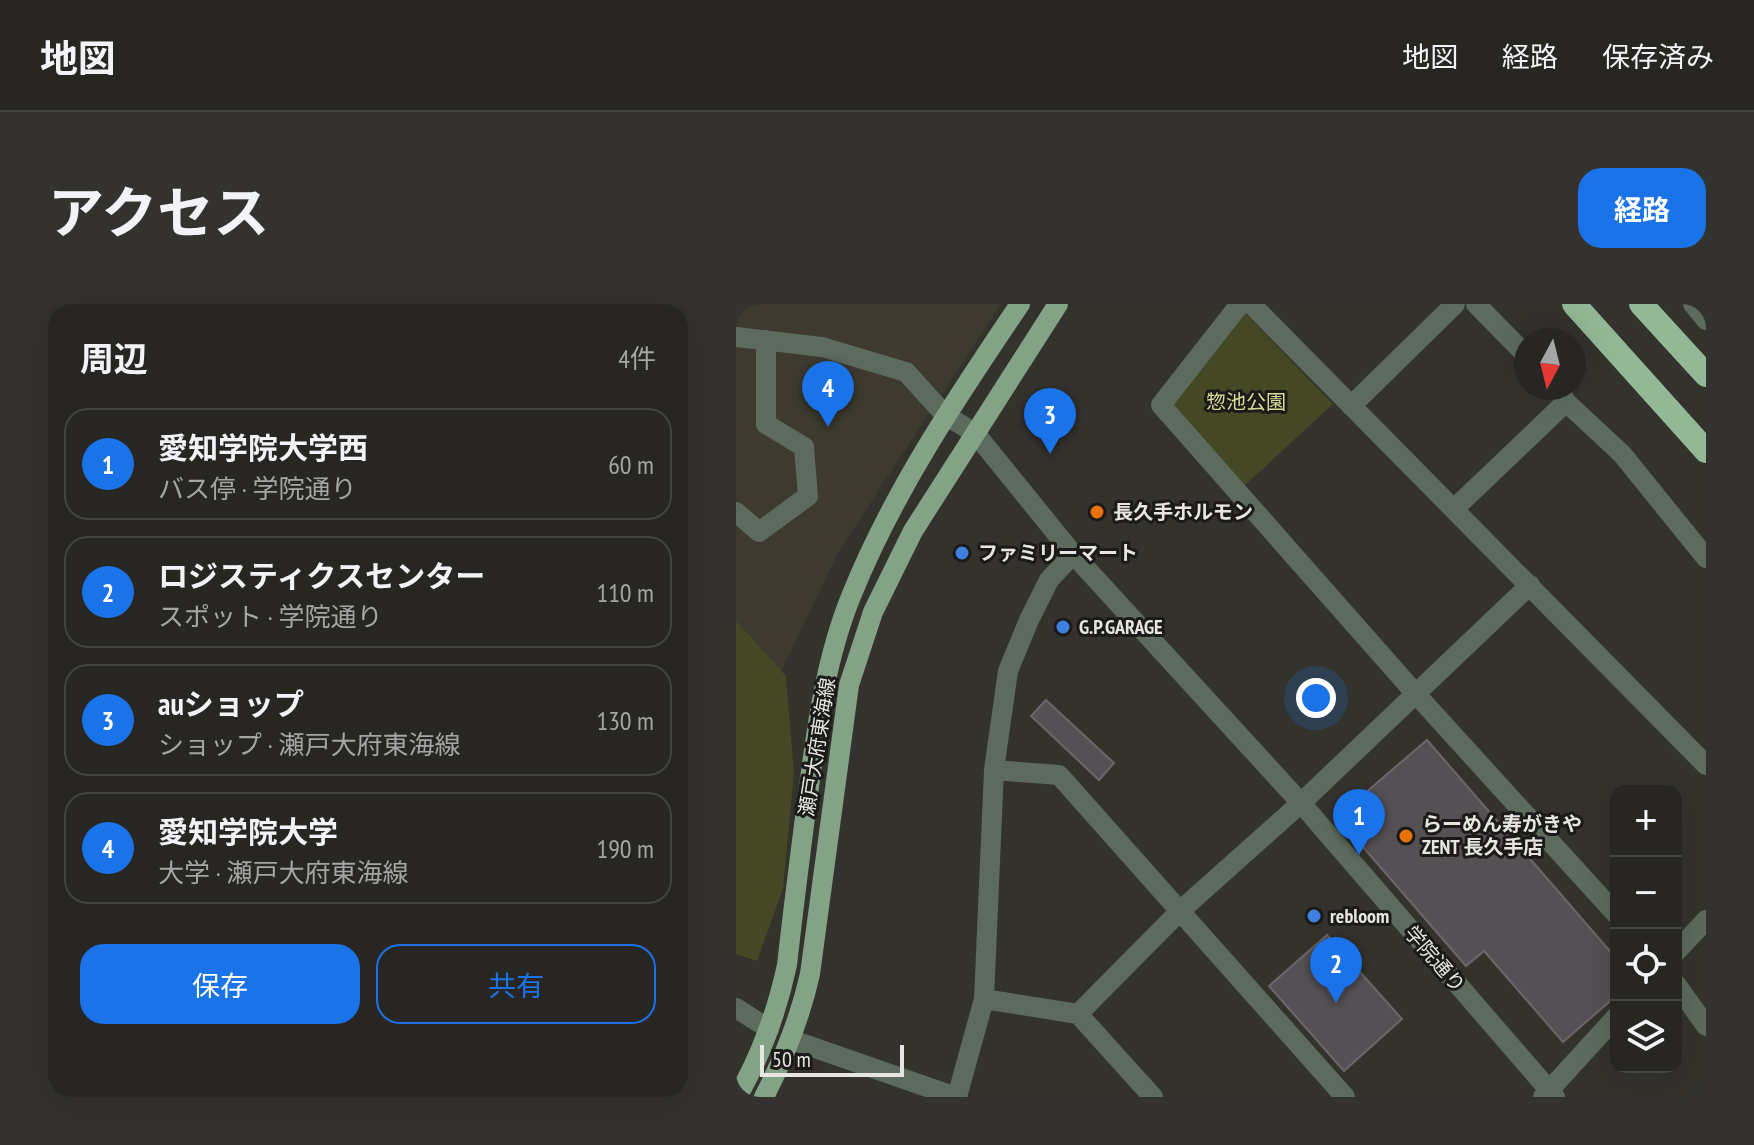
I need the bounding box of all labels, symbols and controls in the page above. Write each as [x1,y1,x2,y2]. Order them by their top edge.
text: 地図 [40,33,116,82]
text: 地図 [1402,38,1458,75]
text: 経路 [1502,38,1558,75]
text: 保存済み [1602,38,1714,75]
button: 経路 [1578,168,1706,248]
text: アクセス [48,176,269,248]
north arrow [1514,328,1586,400]
text: 周辺 [80,336,148,380]
text: 4件 [618,342,656,375]
pin: 4 [802,361,854,427]
pin: 3 [1024,388,1076,454]
park label: 惣池公園 [1206,389,1286,415]
text: 愛知学院大学西 [158,428,368,467]
text: 1 [102,448,114,481]
text: 60 m [608,448,654,481]
text: バス停 · 学院通り [158,472,357,505]
place label: 長久手ホルモン [1113,499,1253,525]
marker: 長久手ホルモン [1088,503,1106,521]
place label: ファミリーマート [978,540,1138,566]
marker: ファミリーマート [953,544,971,562]
text: ロジスティクスセンター [158,556,485,595]
text: 2 [102,576,114,609]
text: 110 m [596,576,654,609]
text: スポット · 学院通り [158,600,383,633]
place label: G.P.GARAGE [1079,614,1163,640]
marker: G.P.GARAGE [1054,618,1072,636]
street label: 瀬戸大府東海線 [793,676,841,818]
your location [1296,678,1336,718]
text: auショップ [158,684,304,723]
text: 3 [102,704,114,737]
text: 130 m [596,704,654,737]
text: ショップ · 瀬戸大府東海線 [158,728,461,761]
map controls [1610,785,1682,1073]
button: + [1610,785,1682,857]
pin: 1 [1333,789,1385,855]
place label: らーめん寿がきや ZENT 長久手店 [1422,811,1582,860]
text: 愛知学院大学 [158,812,338,851]
marker: らーめん寿がきや ZENT 長久手店 [1397,827,1415,845]
text: 4 [102,832,114,865]
text: 190 m [596,832,654,865]
text: 大学 · 瀬戸大府東海線 [158,856,409,889]
button: − [1610,857,1682,929]
place label: rebloom [1330,903,1389,929]
marker: rebloom [1305,907,1323,925]
street label: 学院通り [1399,920,1471,998]
button: locate [1610,929,1682,1001]
pin: 2 [1310,937,1362,1003]
button: 保存 [80,944,360,1024]
button: 共有 [376,944,656,1024]
button: layers [1610,1001,1682,1073]
scale bar [760,1041,904,1077]
text: 50 m [772,1045,811,1073]

